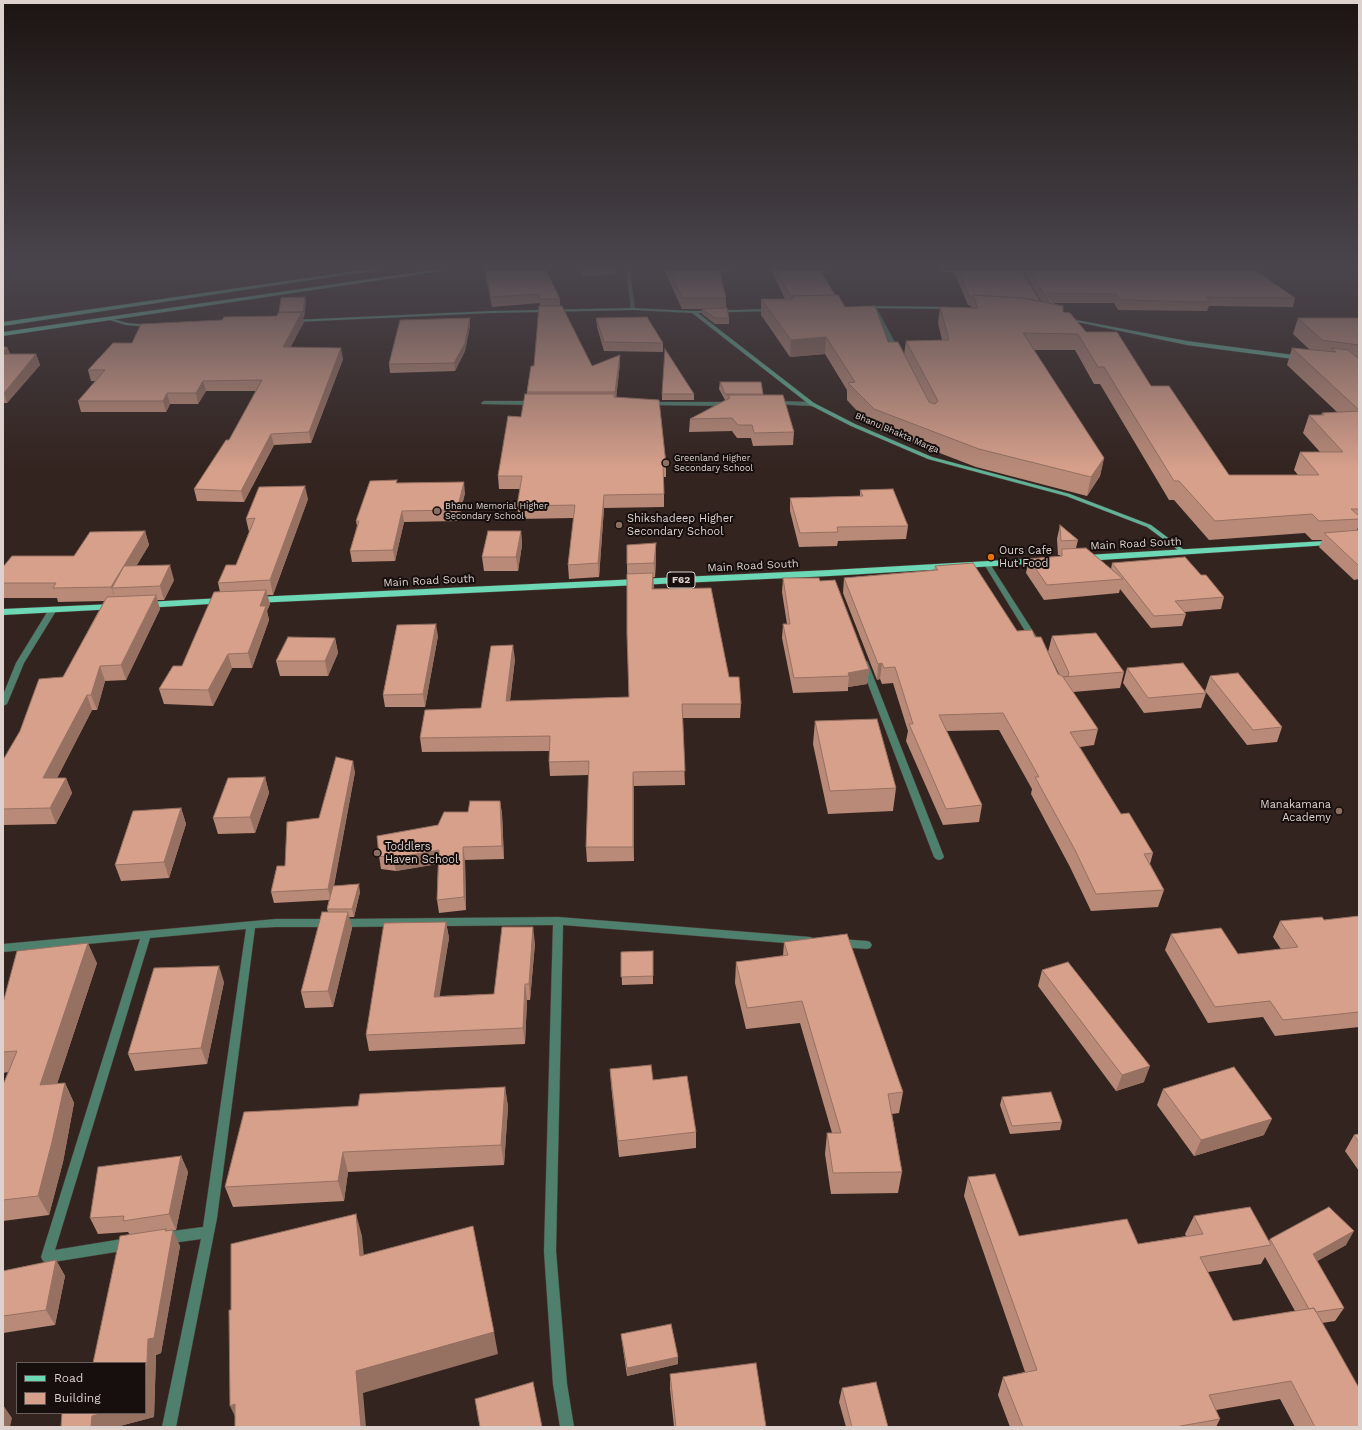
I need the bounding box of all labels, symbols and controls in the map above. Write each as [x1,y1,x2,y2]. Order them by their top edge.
street label: Bhanu Bhakta Marga [853,410,941,456]
place label: Greenland Higher Secondary School [674,453,753,474]
marker: Greenland Higher Secondary School [661,458,671,468]
place label: Bhanu Memorial Higher Secondary School [445,501,548,522]
marker: Bhanu Memorial Higher Secondary School [432,506,442,516]
place label: Shikshadeep Higher Secondary School [627,512,733,538]
marker: Shikshadeep Higher Secondary School [614,520,624,530]
street label: Main Road South [1090,535,1182,553]
place label: Ours Cafe Hut Food [999,544,1052,570]
marker: Ours Cafe Hut Food [986,552,996,562]
street label: Main Road South [707,557,799,575]
street label: Main Road South [383,572,475,590]
road number: F62 [667,572,695,588]
place label: Manakamana Academy [1260,798,1331,824]
marker: Manakamana Academy [1334,806,1344,816]
place label: Toddlers Haven School [385,840,458,866]
marker: Toddlers Haven School [372,848,382,858]
legend [16,1362,146,1414]
text: Road [54,1371,83,1385]
text: Building [54,1391,101,1405]

